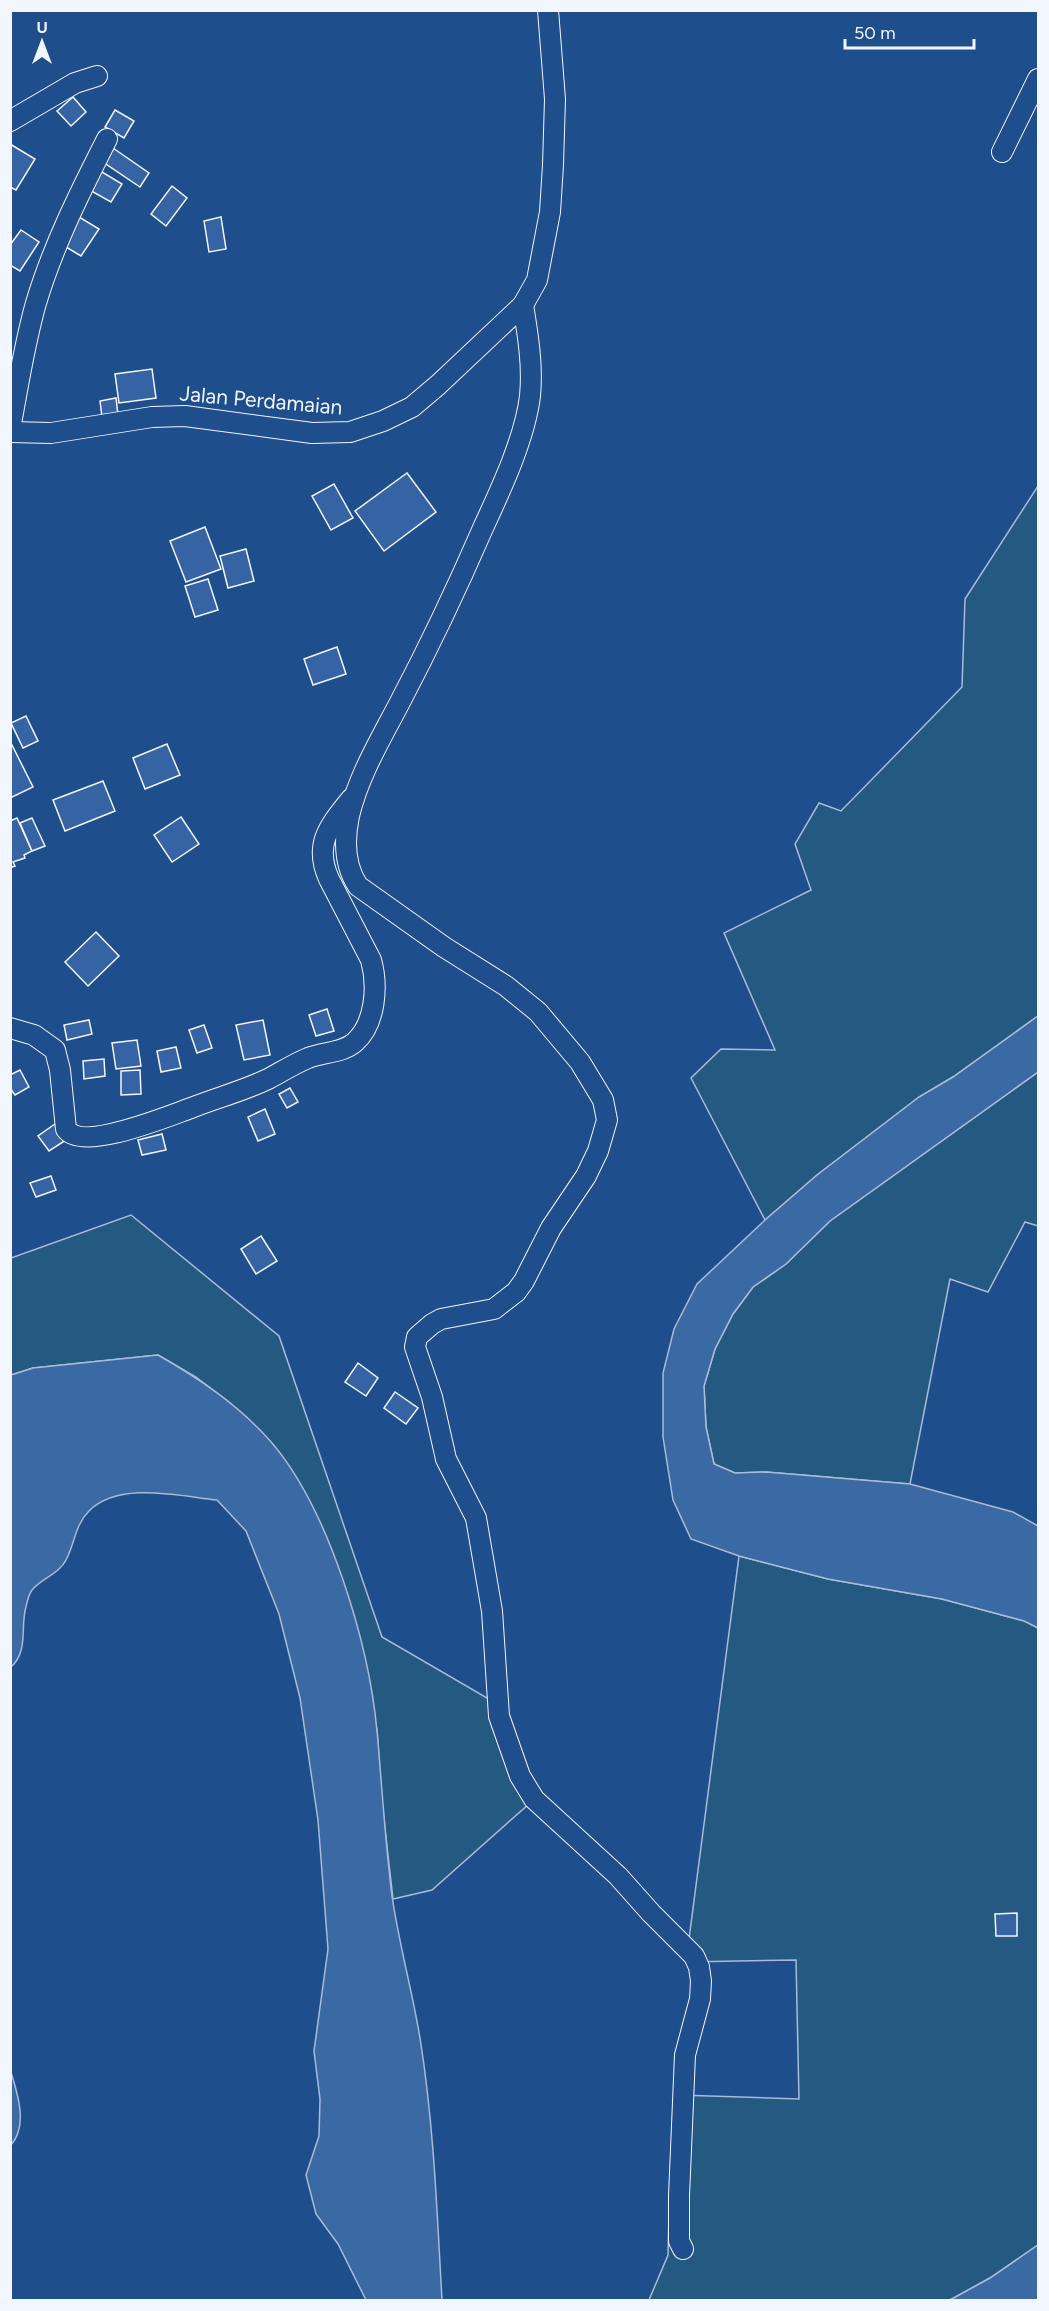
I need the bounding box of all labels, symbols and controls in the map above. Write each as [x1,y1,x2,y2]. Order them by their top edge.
north arrow [12,12,72,72]
scale bar [845,12,974,50]
text: U [36,18,48,37]
text: 50 m [854,22,896,44]
street label: Jalan Perdamaian [179,380,343,420]

